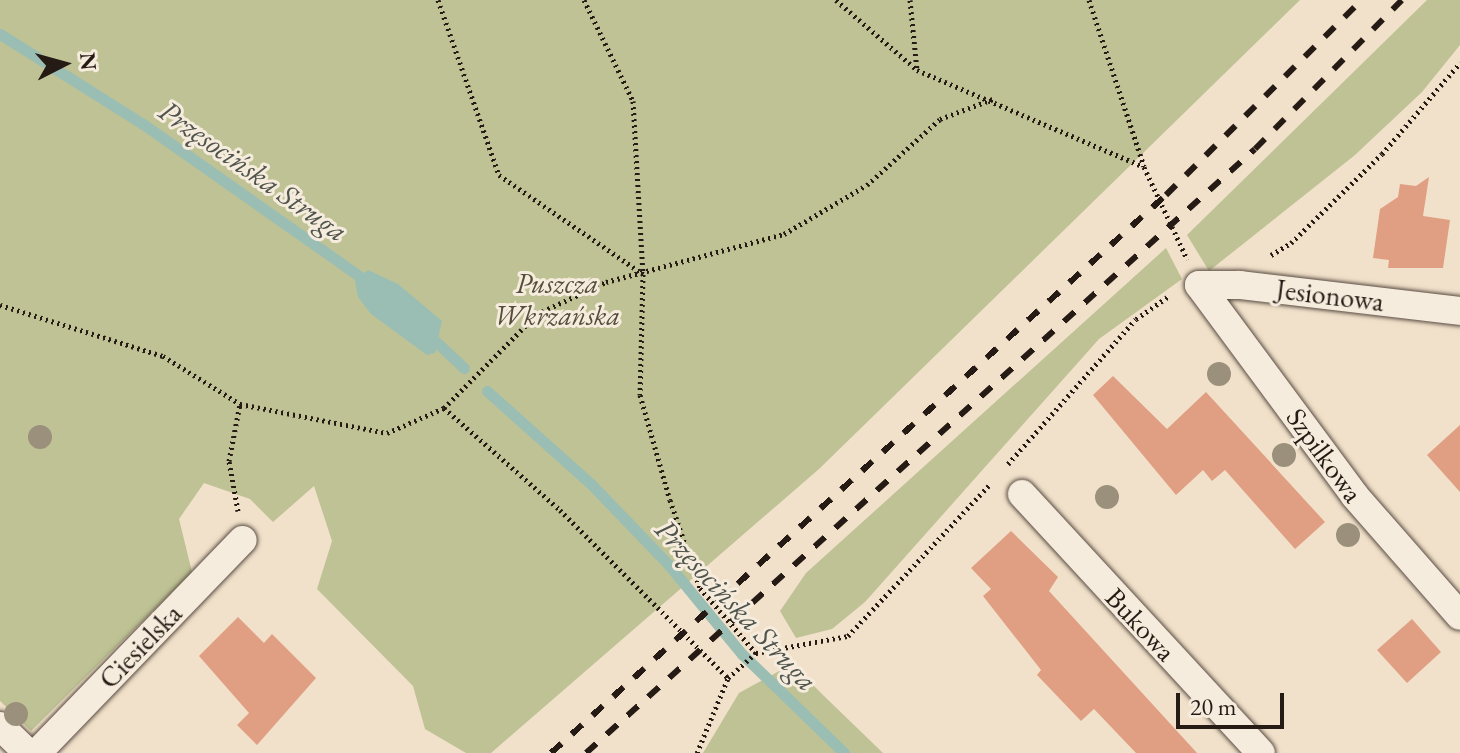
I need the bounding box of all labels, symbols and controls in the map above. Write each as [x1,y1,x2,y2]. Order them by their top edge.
north arrow [24,24,104,104]
text: N [73,51,104,72]
water label: Przęsocińska Struga [152,93,354,249]
park label: Puszcza Wkrzańska [494,266,620,332]
street label: Jesionowa [1274,272,1386,318]
street label: Szpilkowa [1280,401,1370,509]
water label: Przęsocińska Struga [647,512,825,698]
street label: Bukowa [1099,580,1183,668]
street label: Ciesielska [92,597,188,695]
scale bar [1180,677,1288,727]
text: 20 m [1190,691,1237,722]

